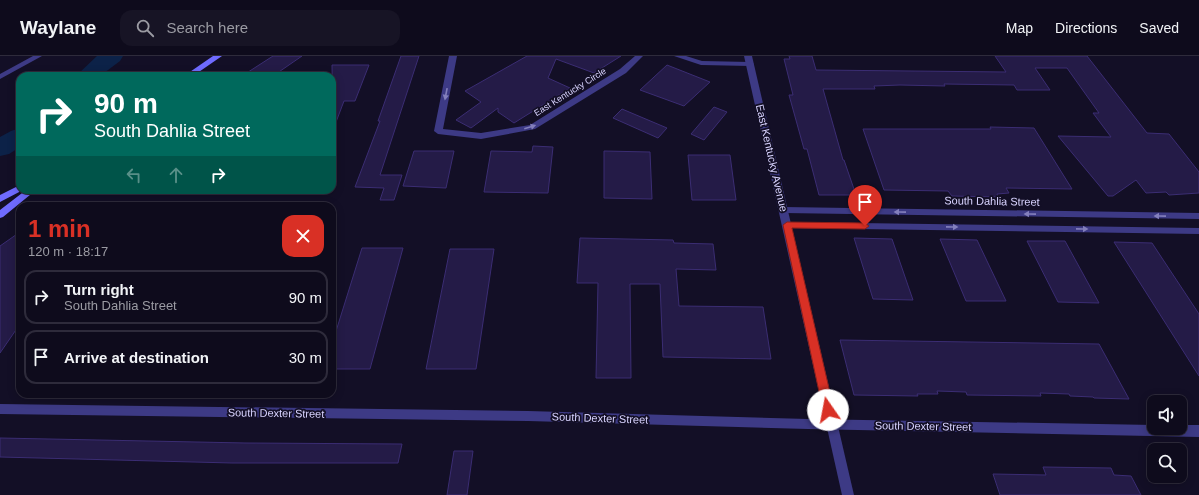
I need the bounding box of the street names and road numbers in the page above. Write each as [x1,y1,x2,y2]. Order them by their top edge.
street label: East Kentucky Circle [532,66,608,118]
street label: East Kentucky Avenue [754,103,790,213]
street label: South Dahlia Street [944,194,1040,208]
street label: South Dexter Street [228,406,324,420]
street label: South Dexter Street [552,410,648,426]
street label: South Dexter Street [875,419,971,433]

